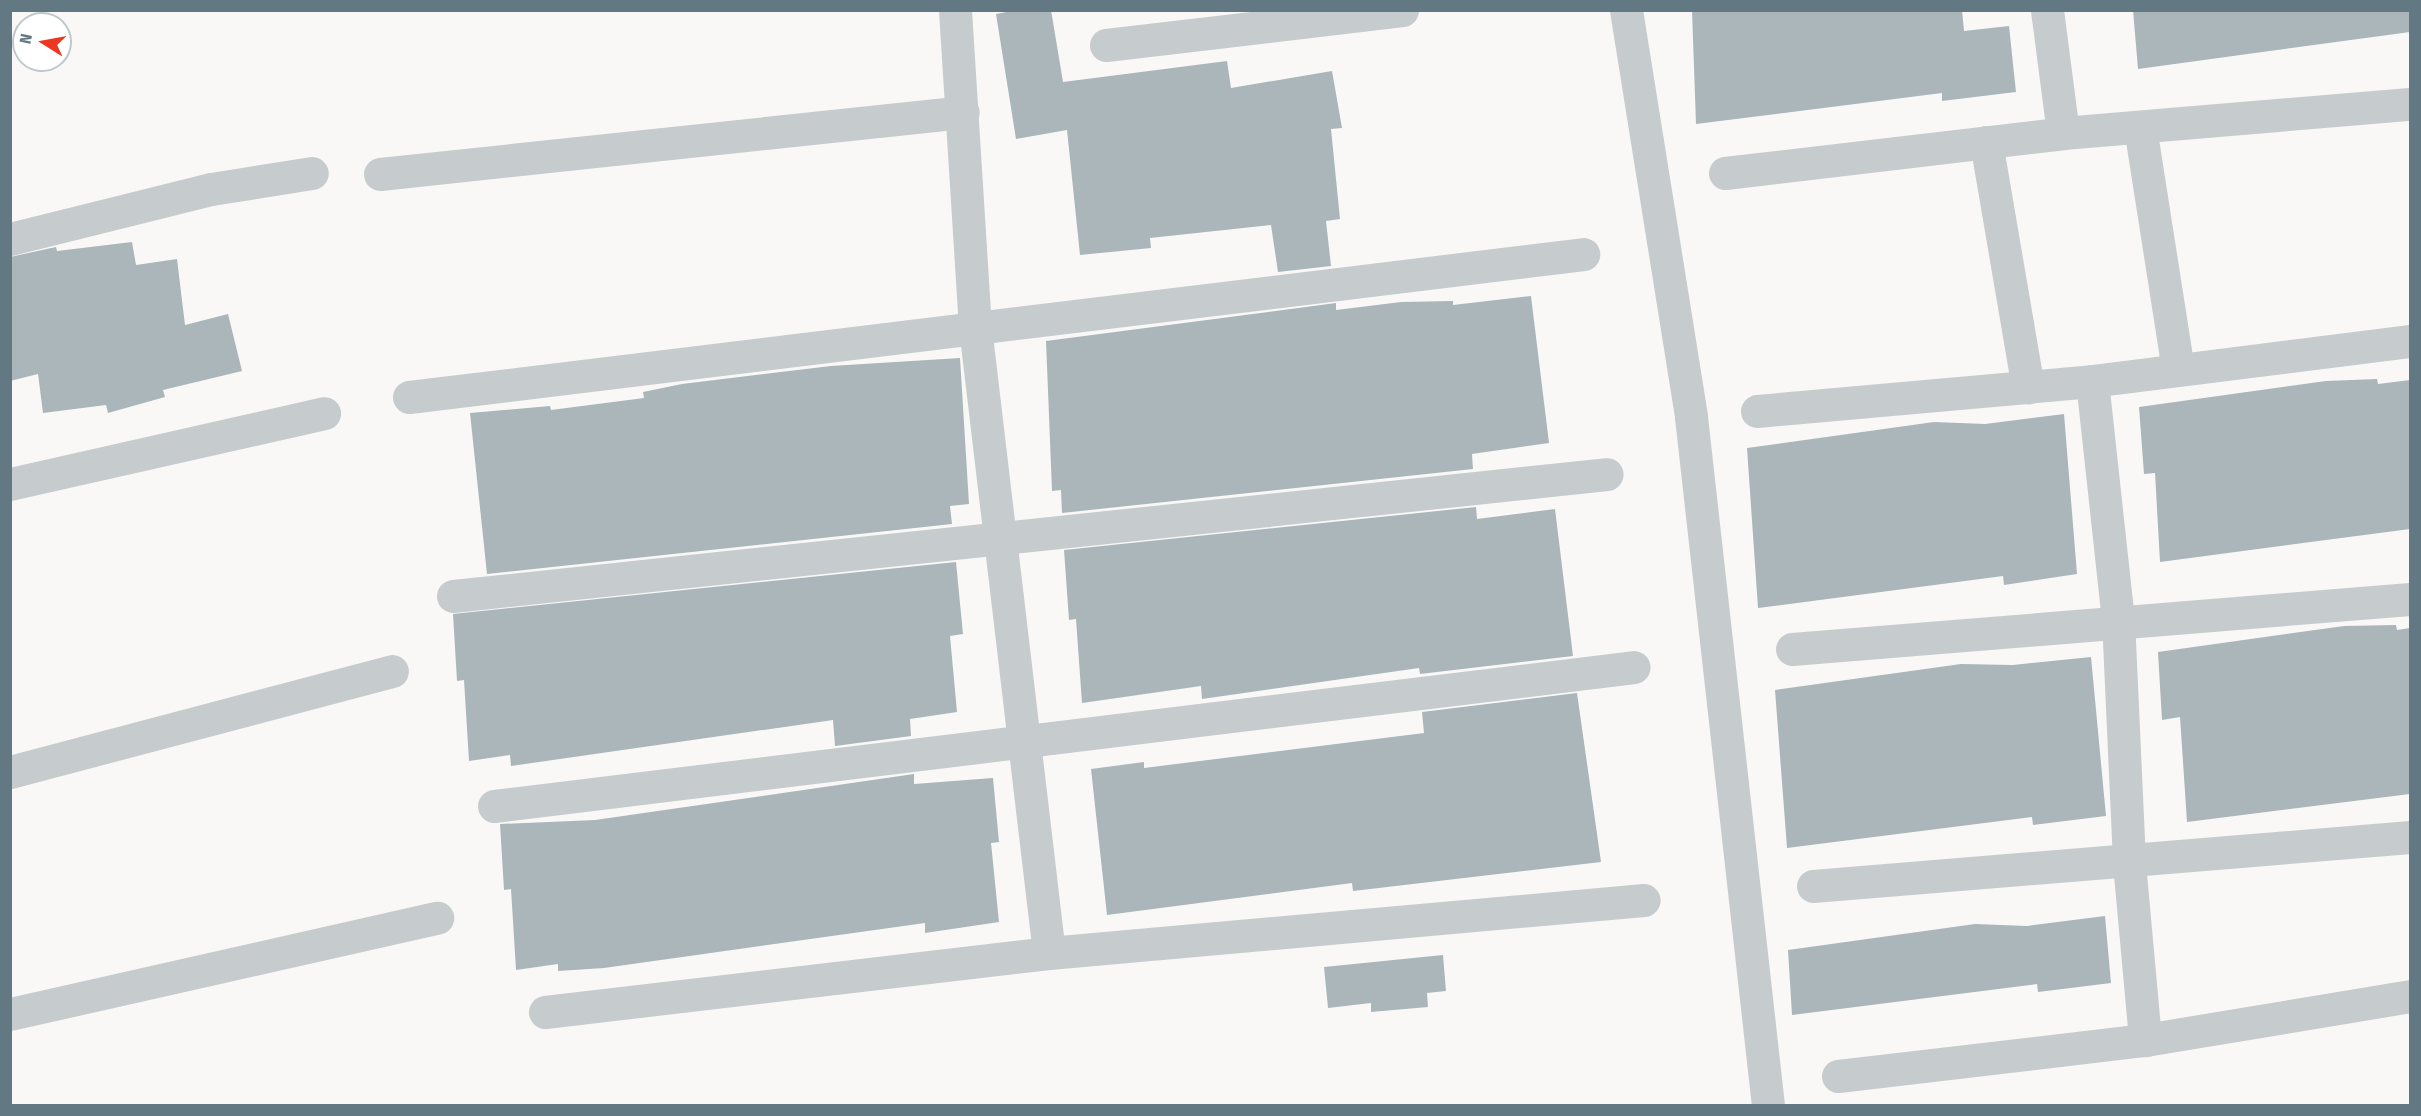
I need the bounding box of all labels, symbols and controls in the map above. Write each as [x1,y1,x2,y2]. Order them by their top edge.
north arrow [12,12,72,72]
text: N [16,32,36,45]

